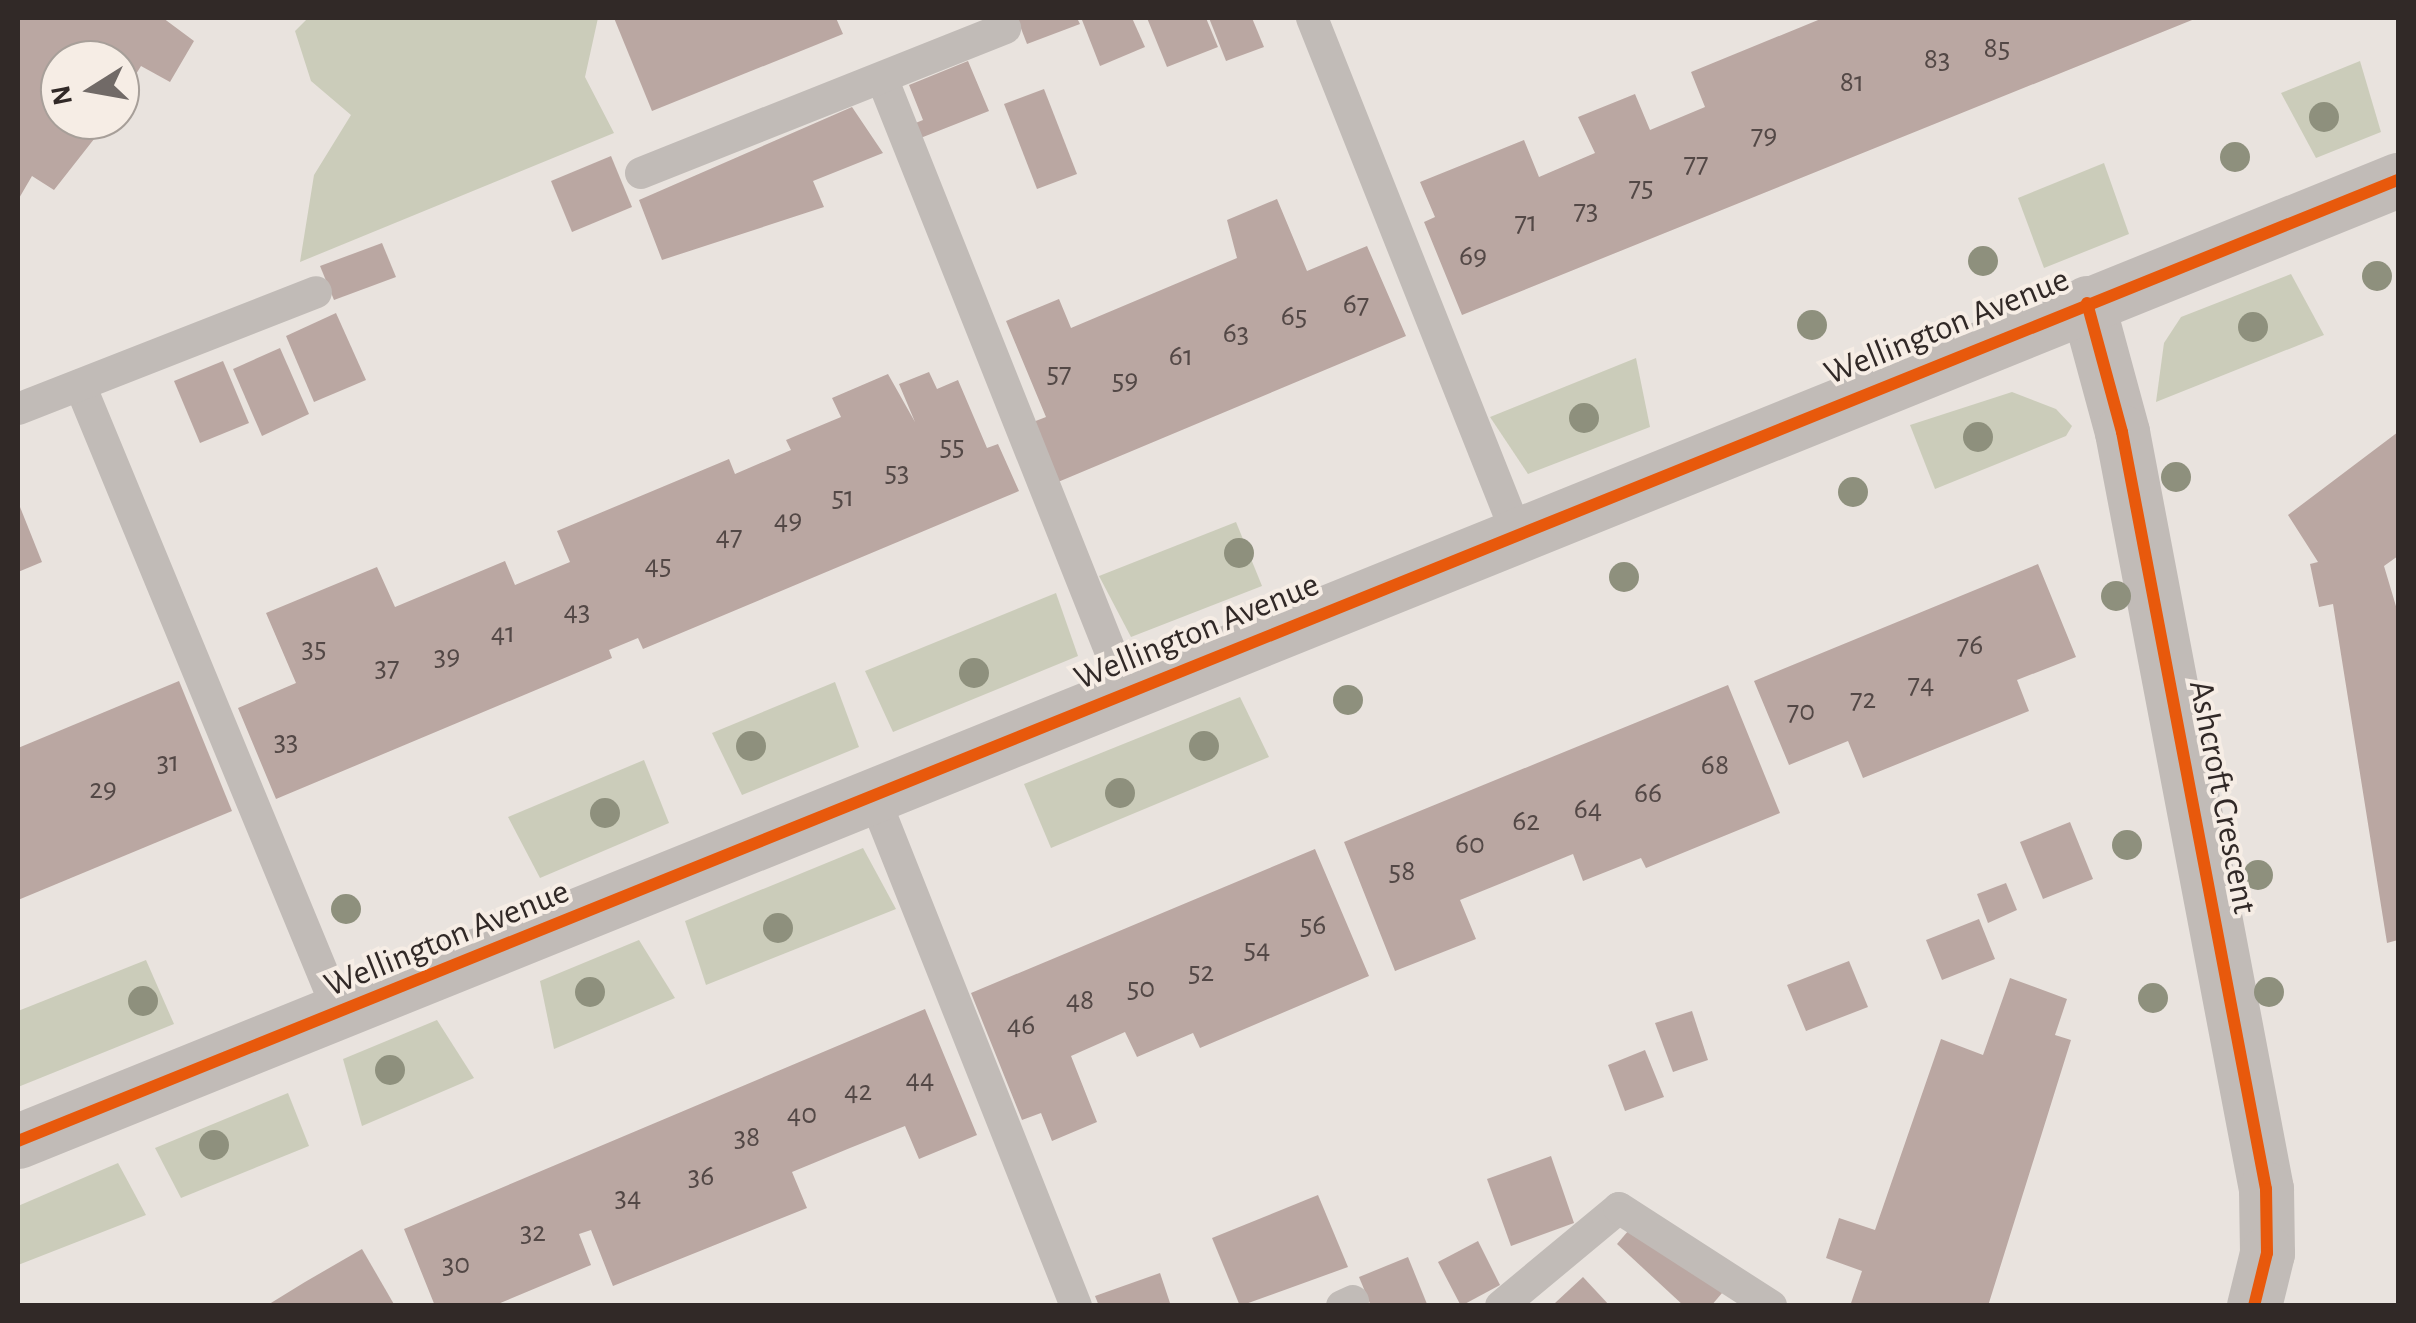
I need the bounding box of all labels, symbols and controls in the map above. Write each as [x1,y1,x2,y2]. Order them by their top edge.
house number: 85 [1984,30,2010,66]
north arrow [40,40,140,140]
house number: 83 [1924,41,1950,77]
house number: 81 [1840,64,1864,100]
text: N [47,83,78,108]
house number: 79 [1751,117,1777,153]
house number: 77 [1683,145,1709,181]
house number: 75 [1628,169,1654,205]
house number: 73 [1574,192,1598,228]
house number: 71 [1515,204,1537,240]
house number: 69 [1459,238,1487,274]
street label: Wellington Avenue [1819,259,2075,395]
house number: 67 [1343,286,1369,322]
house number: 65 [1281,298,1307,334]
house number: 63 [1223,315,1249,351]
house number: 61 [1169,338,1193,374]
house number: 57 [1046,355,1072,391]
house number: 59 [1112,362,1138,398]
house number: 55 [939,428,965,464]
house number: 53 [885,454,909,490]
house number: 51 [832,479,854,515]
house number: 49 [774,502,802,538]
house number: 47 [716,518,742,554]
house number: 45 [645,547,671,583]
street label: Wellington Avenue [1069,564,1325,700]
house number: 43 [564,593,590,629]
house number: 41 [491,615,515,651]
house number: 76 [1957,627,1983,663]
house number: 35 [302,630,326,666]
house number: 39 [434,638,460,674]
house number: 37 [375,649,399,685]
house number: 74 [1908,666,1934,702]
street label: Ashcroft Crescent [2179,677,2265,917]
house number: 72 [1850,681,1876,717]
house number: 70 [1787,693,1815,729]
house number: 33 [274,723,298,759]
house number: 31 [157,744,179,780]
house number: 68 [1701,747,1729,783]
house number: 29 [89,771,117,807]
house number: 66 [1634,775,1662,811]
house number: 64 [1574,791,1602,827]
house number: 62 [1512,803,1540,839]
house number: 60 [1455,826,1485,862]
house number: 58 [1389,853,1415,889]
street label: Wellington Avenue [319,871,575,1007]
house number: 56 [1300,907,1326,943]
house number: 54 [1244,931,1270,967]
house number: 52 [1188,954,1214,990]
house number: 50 [1127,970,1155,1006]
house number: 48 [1066,982,1094,1018]
house number: 46 [1007,1007,1035,1043]
house number: 44 [906,1061,934,1097]
house number: 42 [844,1073,872,1109]
house number: 40 [787,1096,817,1132]
house number: 38 [734,1119,760,1155]
house number: 36 [688,1158,714,1194]
house number: 34 [615,1179,641,1215]
house number: 32 [520,1214,546,1250]
house number: 30 [442,1246,470,1282]

